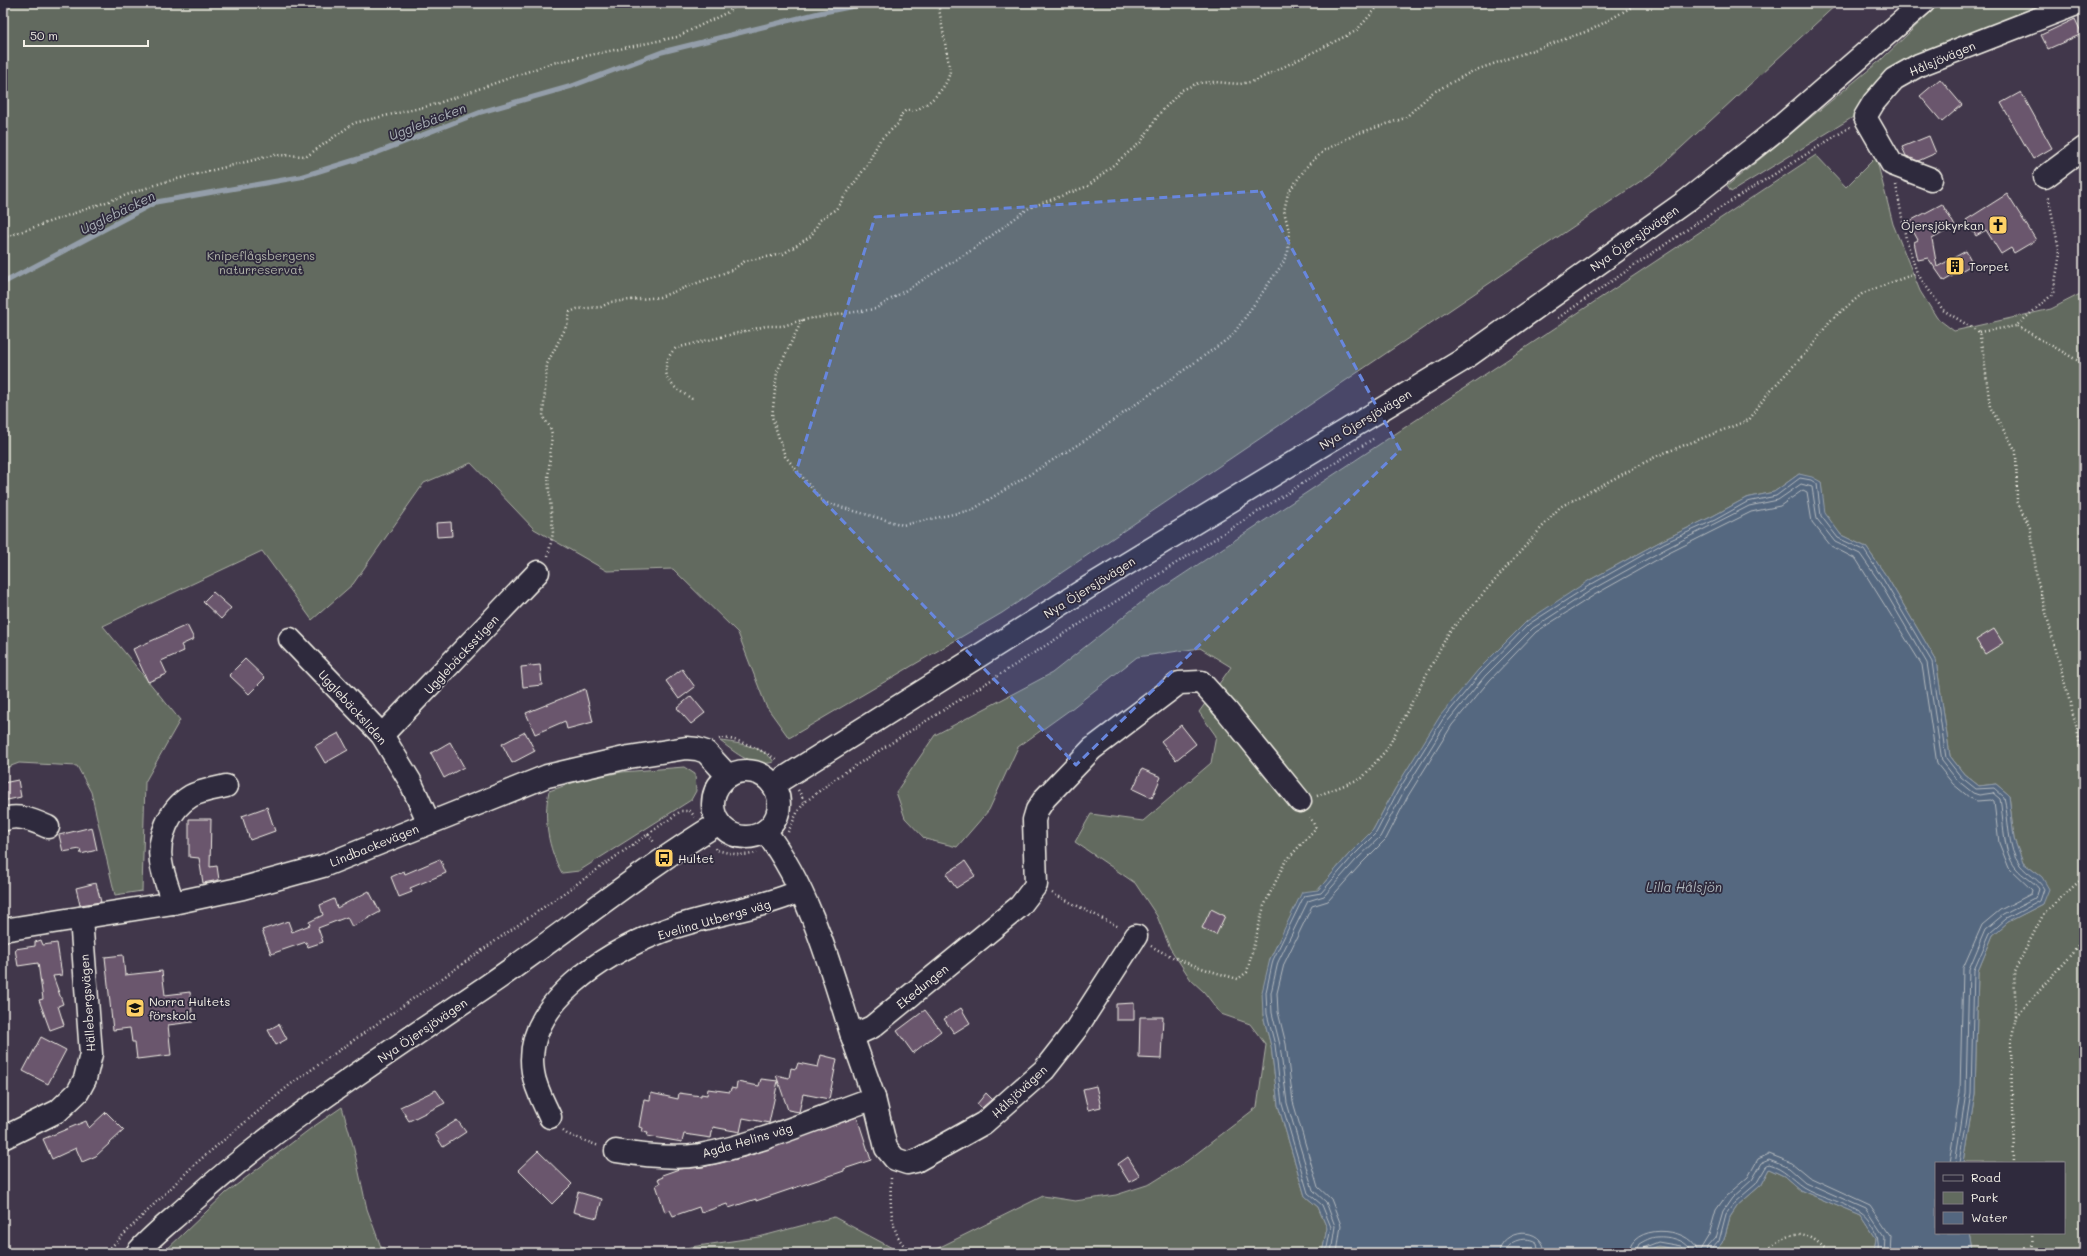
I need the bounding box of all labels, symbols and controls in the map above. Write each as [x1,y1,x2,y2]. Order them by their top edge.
scale bar [24,22,148,48]
text: 50 m [30,27,58,43]
street label: Hålsjövägen [1906,37,1978,79]
water label: Ugglebäcken [386,99,468,143]
water label: Ugglebäcken [77,187,157,237]
street label: Nya Öjersjövägen [1586,201,1682,275]
church icon: Öjersjökyrkan [1987,214,2009,236]
place label: Öjersjökyrkan [1901,217,1984,233]
park label: Knipeflågsbergens naturreservat [207,247,315,277]
building icon: Torpet [1944,255,1966,277]
place label: Torpet [1969,258,2009,274]
street label: Nya Öjersjövägen [1316,385,1414,453]
street label: Nya Öjersjövägen [1040,552,1138,622]
street label: Ugglebäcksstigen [420,611,502,697]
street label: Ugglebäcksliden [315,666,391,748]
street label: Lindbackevägen [327,820,421,870]
bus stop icon: Hultet [653,847,675,869]
place label: Hultet [678,850,714,866]
water label: Lilla Hålsjön [1646,878,1722,895]
street label: Evelina Utbergs väg [656,895,772,943]
street label: Hällebergsvägen [76,954,98,1052]
street label: Ekedungen [893,960,951,1012]
place label: Norra Hultets förskola [149,993,230,1023]
street label: Nya Öjersjövägen [374,994,470,1066]
school or university icon: Norra Hultets förskola [124,997,146,1019]
street label: Hålsjövägen [988,1061,1050,1121]
street label: Agda Helins väg [700,1119,794,1161]
legend [1935,1162,2065,1234]
text: Road [1971,1169,2001,1185]
text: Park [1971,1189,1998,1205]
text: Water [1971,1209,2008,1225]

